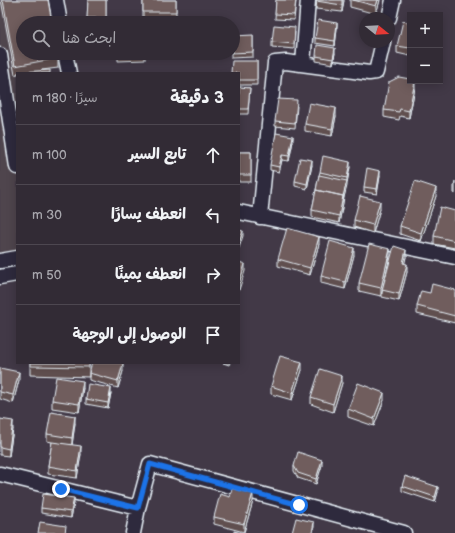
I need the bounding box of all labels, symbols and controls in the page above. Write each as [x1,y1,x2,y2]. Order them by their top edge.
north arrow [359,12,395,48]
map controls [407,12,443,84]
button: + [407,12,443,48]
search box [16,16,240,60]
icon: search [30,27,52,49]
text: ابحث هنا [62,29,116,48]
button: − [407,48,443,84]
text: 3 دقيقة [170,88,224,108]
text: سيرًا · 180 m [32,90,98,106]
icon: ahead [202,144,224,166]
text: تابع السير [128,145,186,164]
text: 100 m [32,147,67,163]
icon: left [202,204,224,226]
text: انعطف يسارًا [111,205,186,224]
text: 30 m [32,207,62,223]
icon: right [202,264,224,286]
text: انعطف يمينًا [115,265,186,284]
text: 50 m [32,267,61,283]
icon: arrive [202,324,224,346]
text: الوصول إلى الوجهة [72,325,186,344]
route end [52,480,70,498]
route start [290,496,308,514]

